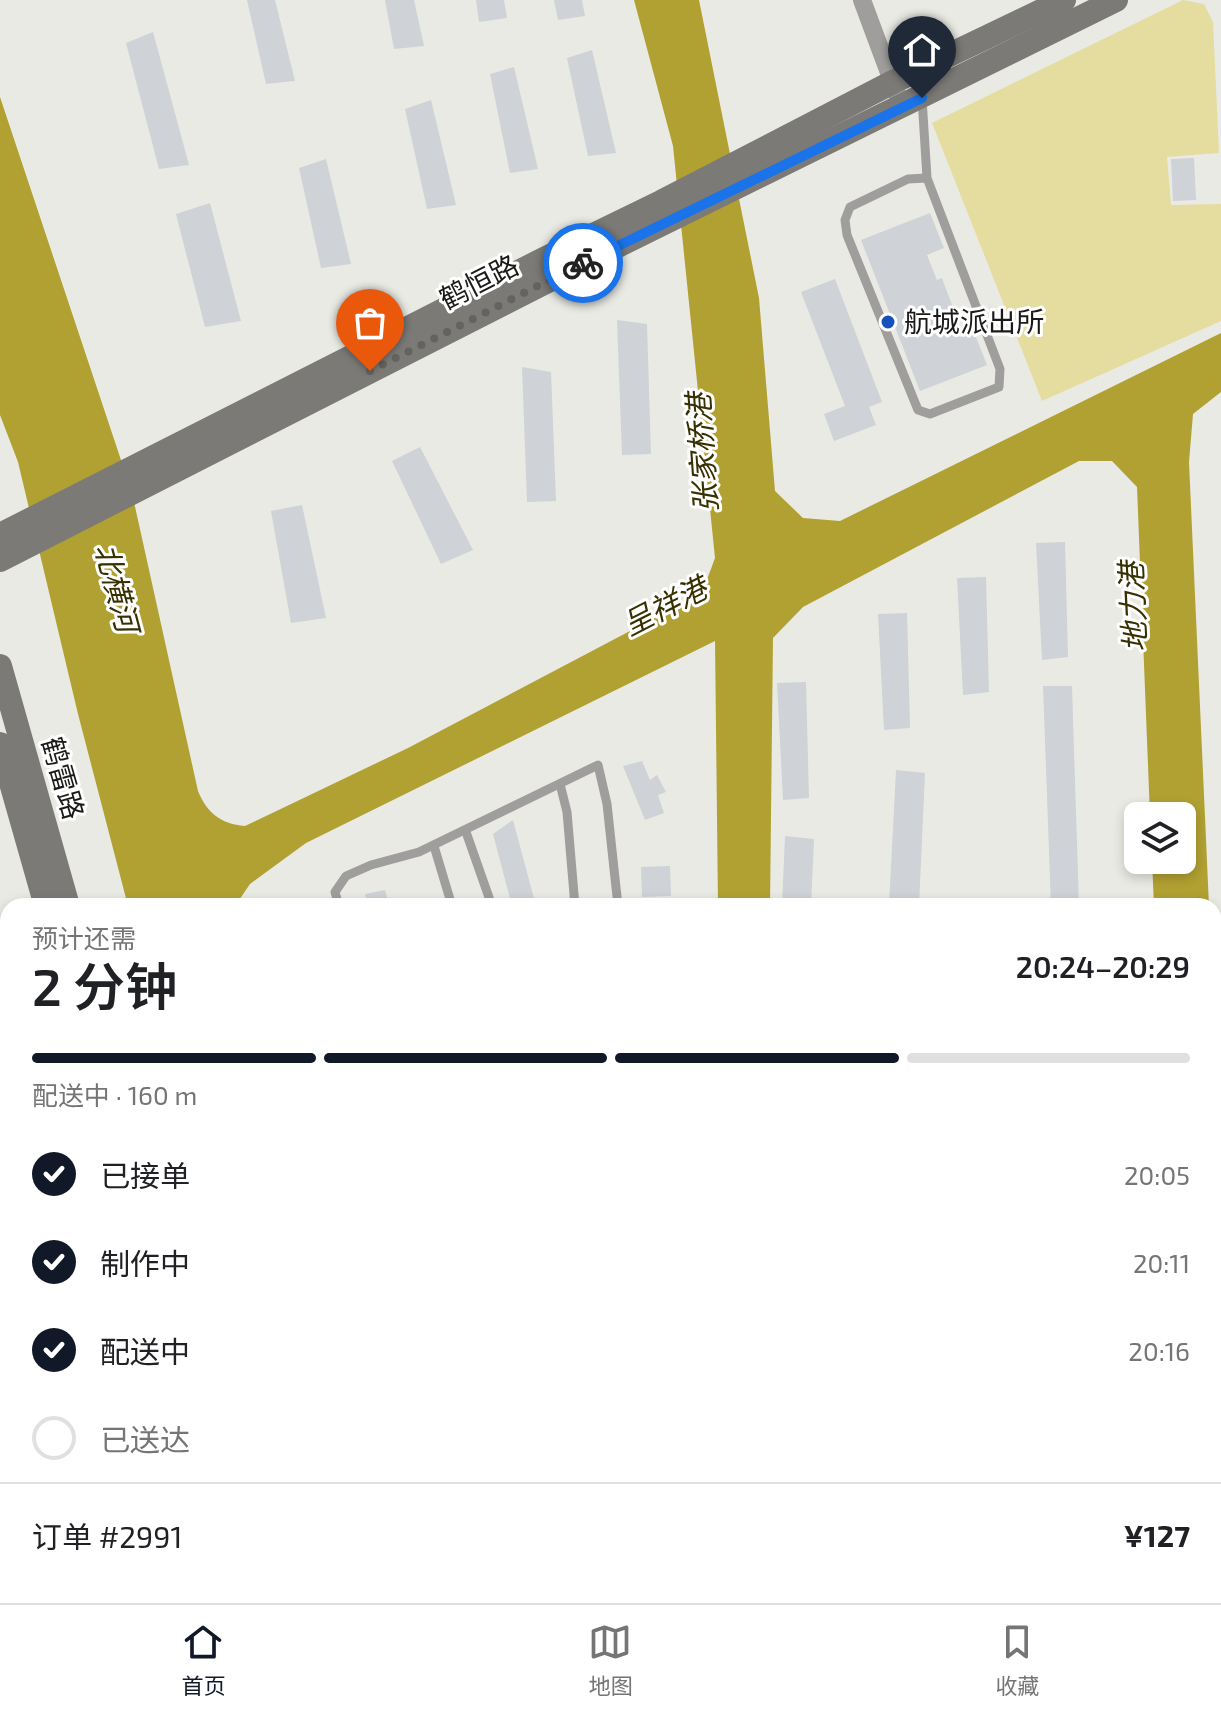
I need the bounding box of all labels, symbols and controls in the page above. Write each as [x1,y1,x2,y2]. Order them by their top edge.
pin [888,16,956,98]
icon: home [900,28,944,72]
courier [543,223,623,303]
icon: bike [561,241,605,285]
street label: 鹤恒路 [433,247,524,315]
pin [336,289,404,371]
icon: bag [348,301,392,345]
place label: 航城派出所 [904,304,1044,338]
marker: 航城派出所 [879,313,897,331]
water label: 张家桥港 [679,388,723,514]
water label: 北横河 [89,539,148,640]
water label: 地力港 [1111,557,1152,653]
water label: 呈祥港 [616,567,716,642]
street label: 鹤雷路 [36,733,92,823]
map controls [1124,802,1196,874]
button: layers [1124,802,1196,874]
text: 预计还需 [32,922,136,953]
text: 20:24–20:29 [1016,948,1190,984]
text: 2 分钟 [32,954,177,1016]
text: 配送中 · 160 m [32,1079,197,1110]
icon: check [32,1152,76,1196]
text: 已接单 [100,1157,190,1193]
text: 20:05 [1124,1159,1190,1190]
icon: check [32,1240,76,1284]
text: 制作中 [100,1245,190,1281]
text: 20:11 [1133,1247,1190,1278]
icon: check [32,1328,76,1372]
text: 配送中 [100,1333,190,1369]
text: 20:16 [1128,1335,1190,1366]
text: 已送达 [100,1421,190,1457]
text: ¥127 [1124,1517,1190,1553]
text: 订单 #2991 [32,1518,182,1554]
tab: 首页 [181,1620,226,1700]
tab: 地图 [588,1620,633,1700]
tab: 收藏 [995,1620,1040,1700]

